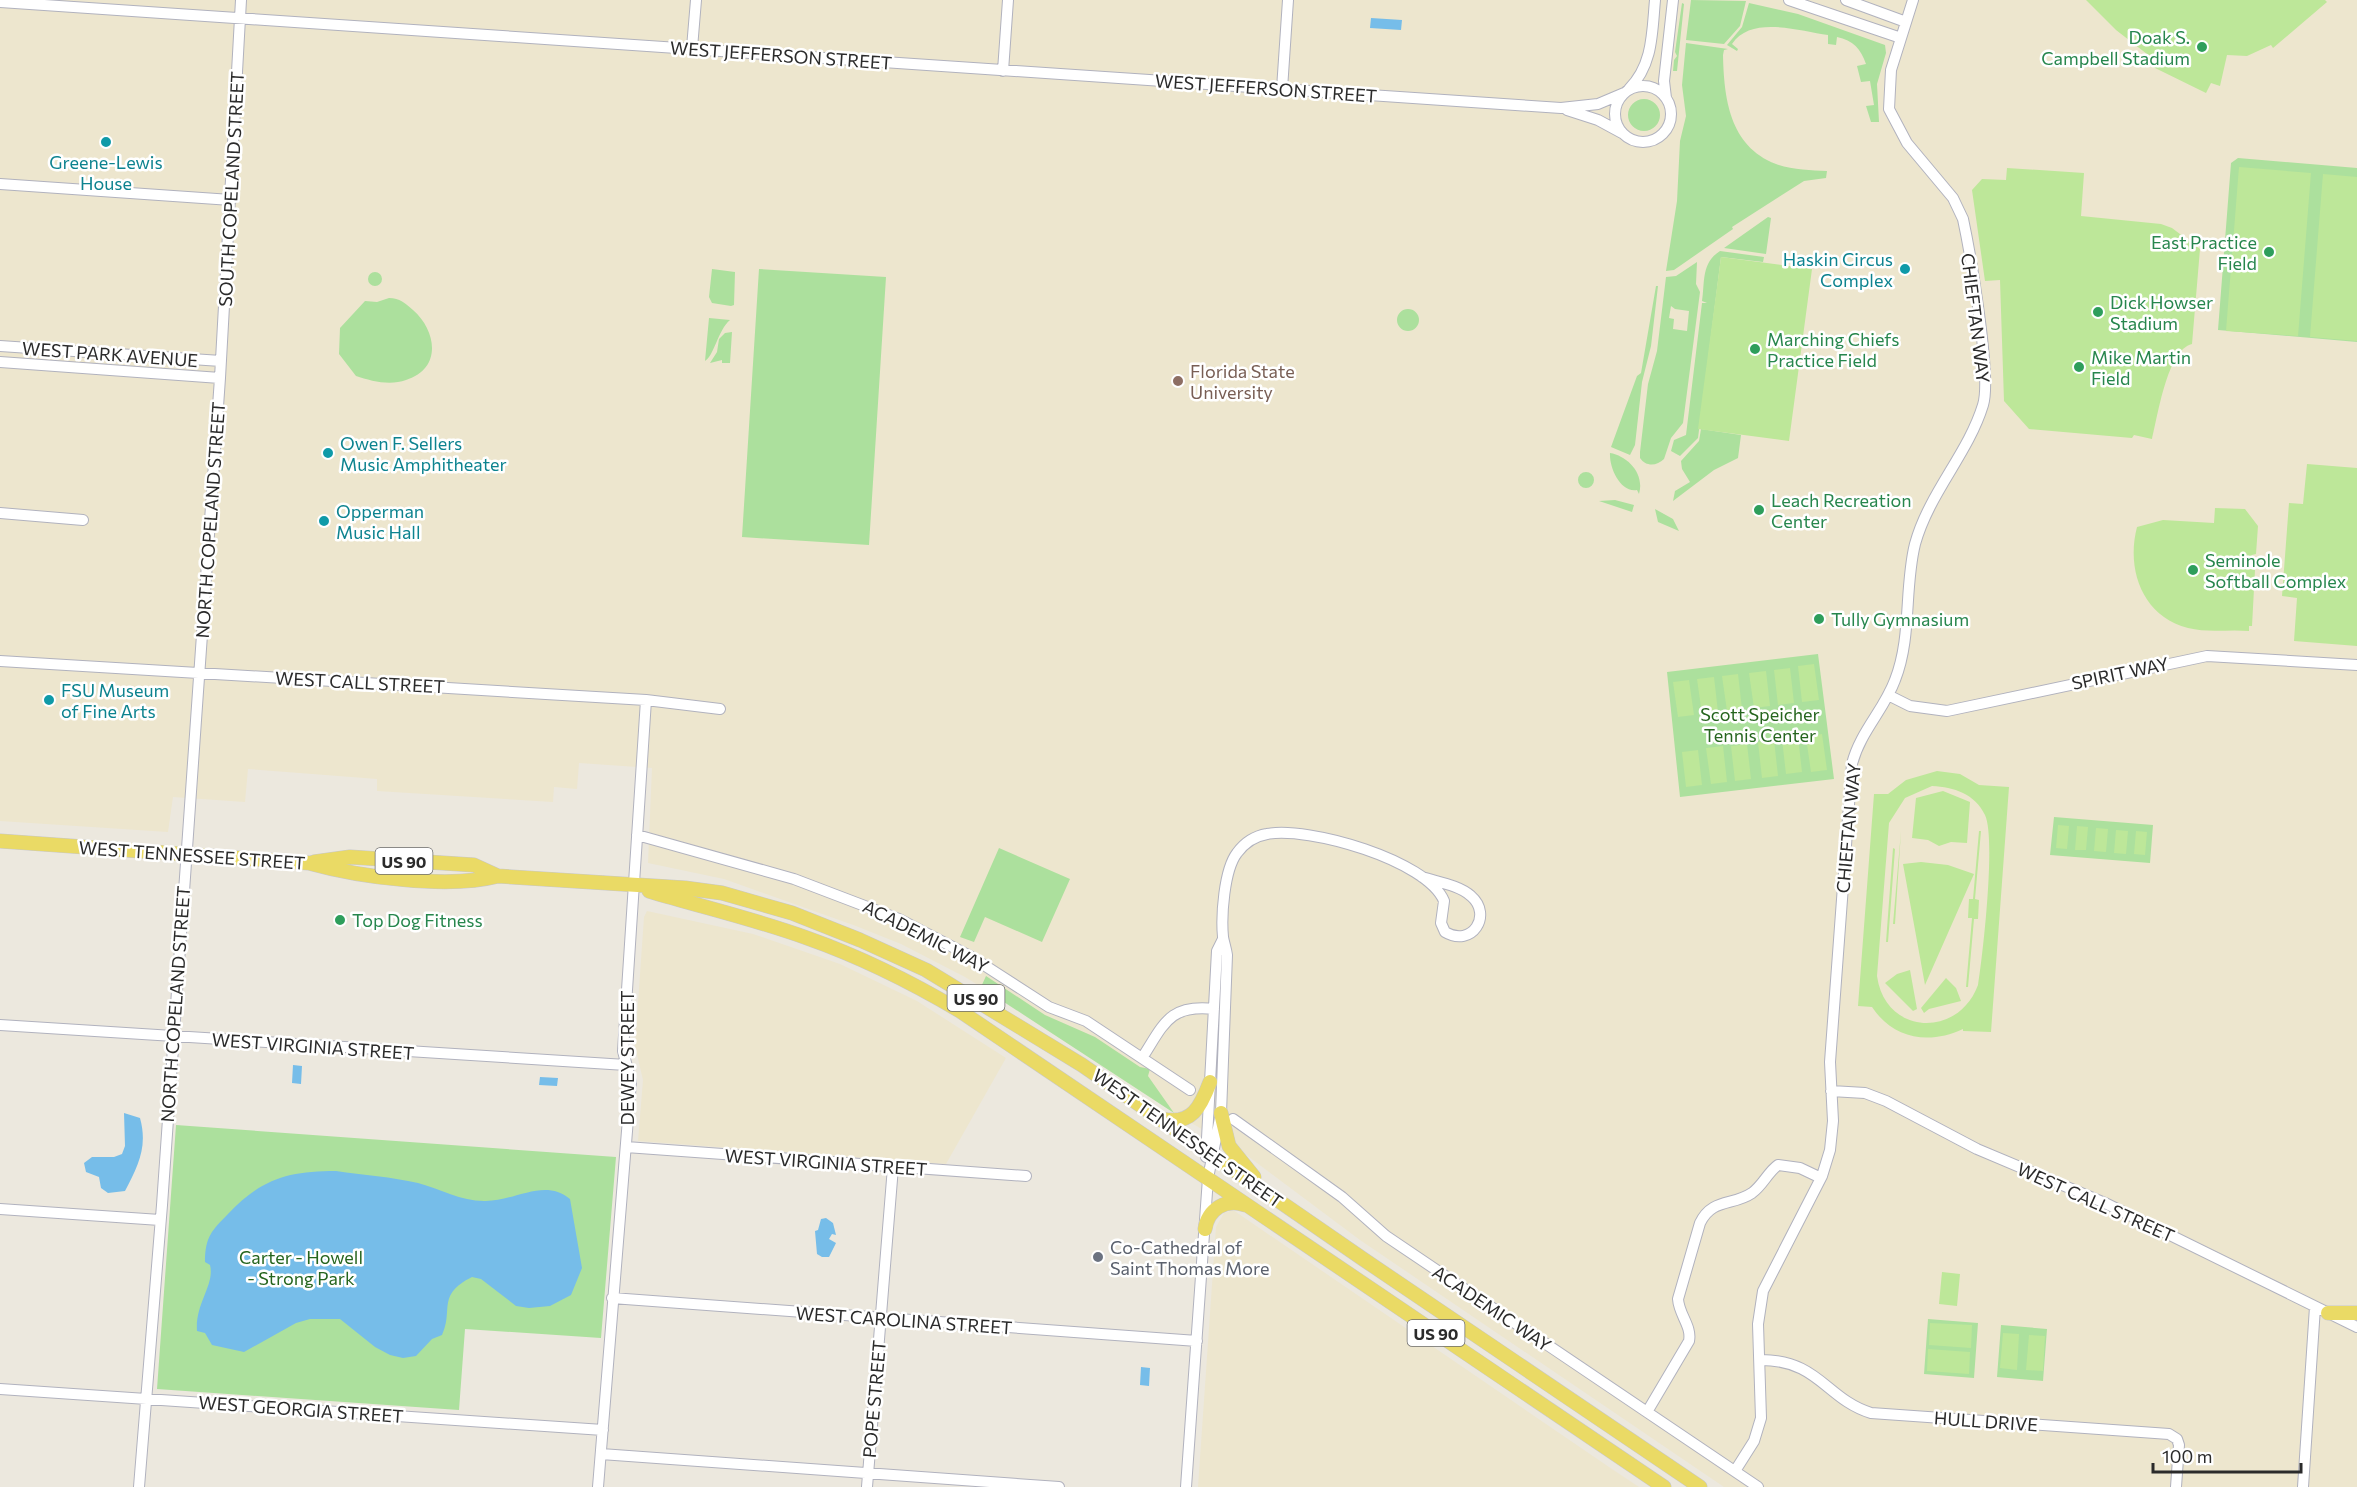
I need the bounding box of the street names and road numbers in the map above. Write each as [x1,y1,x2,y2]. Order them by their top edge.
street label: WEST JEFFERSON STREET [669,36,893,74]
street label: WEST JEFFERSON STREET [1154,69,1378,107]
street label: SOUTH COPELAND STREET [214,71,248,307]
street label: CHIEFTAN WAY [1957,252,1995,385]
street label: WEST PARK AVENUE [21,337,199,371]
street label: NORTH COPELAND STREET [191,401,229,639]
street label: SPIRIT WAY [2069,652,2171,694]
street label: WEST CALL STREET [275,667,445,697]
street label: CHIEFTAN WAY [1831,762,1865,894]
street label: WEST TENNESSEE STREET [78,836,306,874]
road number: US 90 [376,848,432,874]
street label: NORTH COPELAND STREET [156,885,194,1123]
street label: ACADEMIC WAY [859,895,993,977]
road number: US 90 [948,985,1004,1011]
street label: DEWEY STREET [616,991,638,1126]
street label: WEST VIRGINIA STREET [211,1028,415,1064]
street label: WEST TENNESSEE STREET [1089,1064,1287,1212]
street label: WEST VIRGINIA STREET [724,1144,928,1180]
street label: WEST CALL STREET [2014,1157,2178,1247]
street label: ACADEMIC WAY [1429,1260,1556,1356]
street label: WEST CAROLINA STREET [795,1301,1013,1339]
road number: US 90 [1408,1320,1464,1346]
street label: POPE STREET [858,1339,890,1459]
street label: WEST GEORGIA STREET [198,1391,404,1427]
street label: HULL DRIVE [1933,1406,2039,1436]

